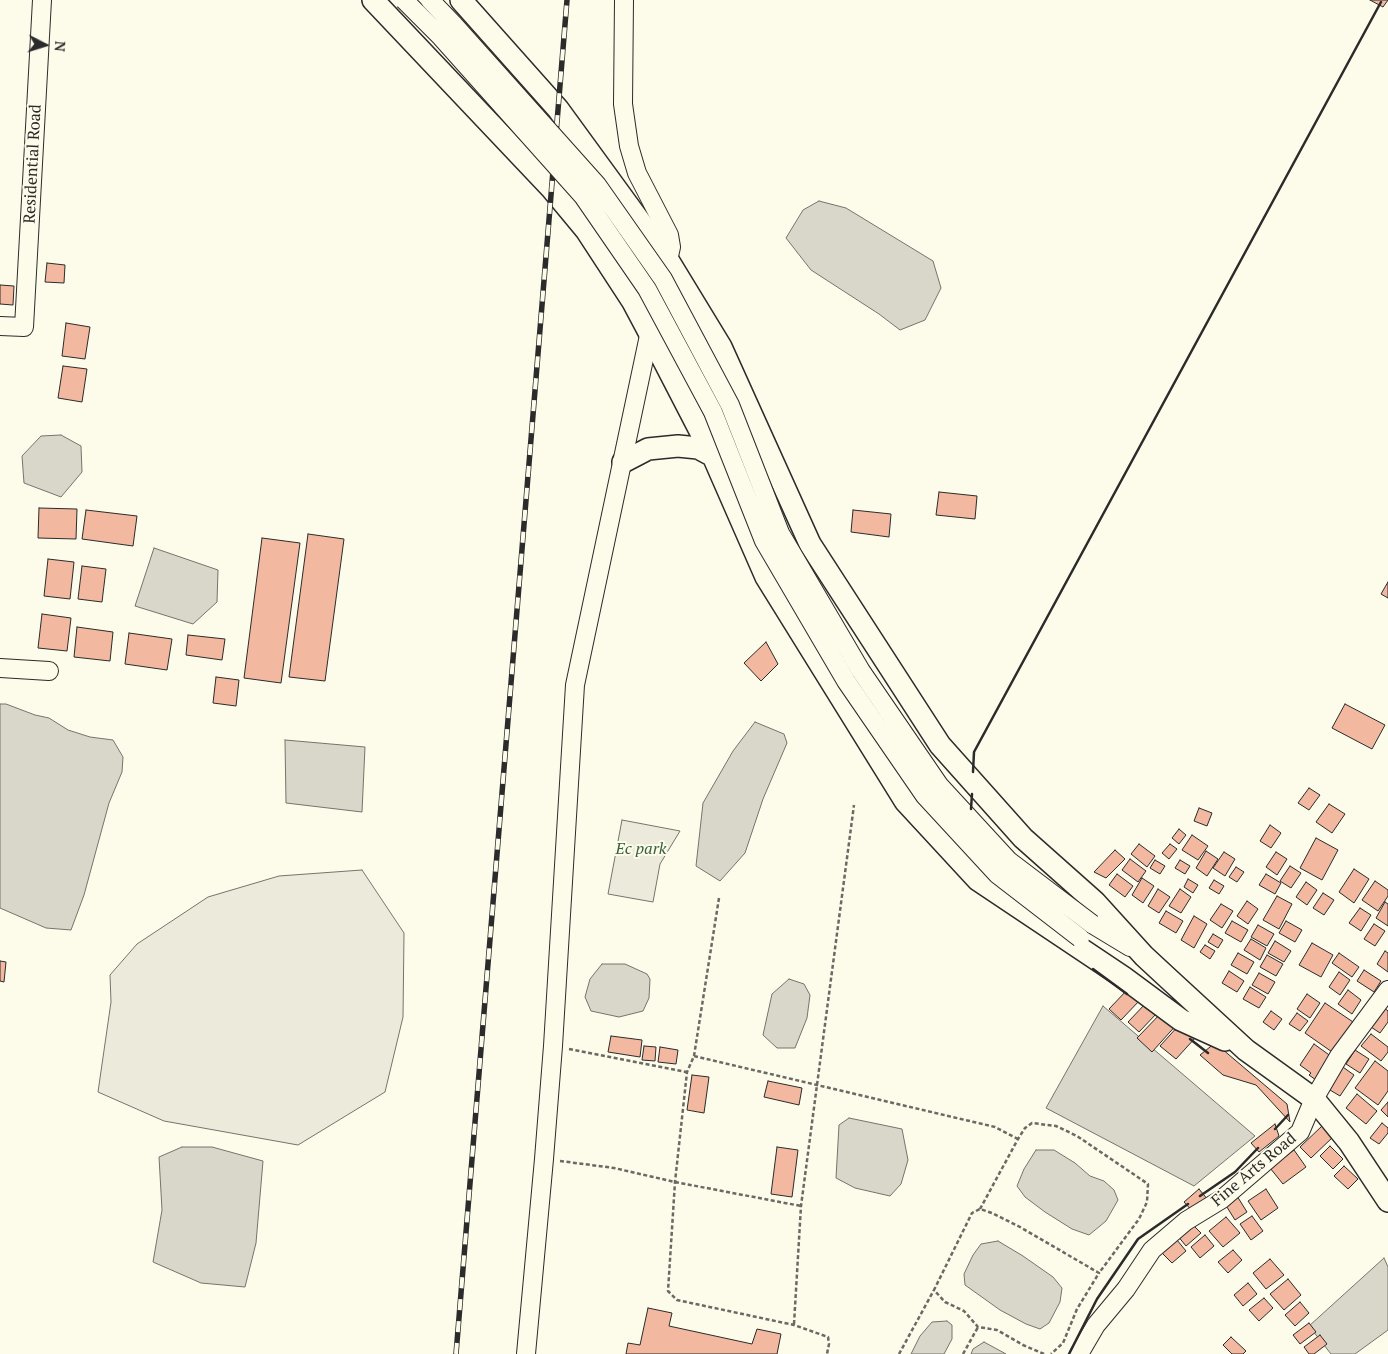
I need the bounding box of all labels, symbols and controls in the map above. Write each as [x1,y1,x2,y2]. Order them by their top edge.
north arrow [20,20,70,70]
text: N [51,40,70,52]
street label: Residential Road [20,104,46,224]
park label: Ec park [616,839,666,859]
street label: Fine Arts Road [1208,1129,1300,1211]

